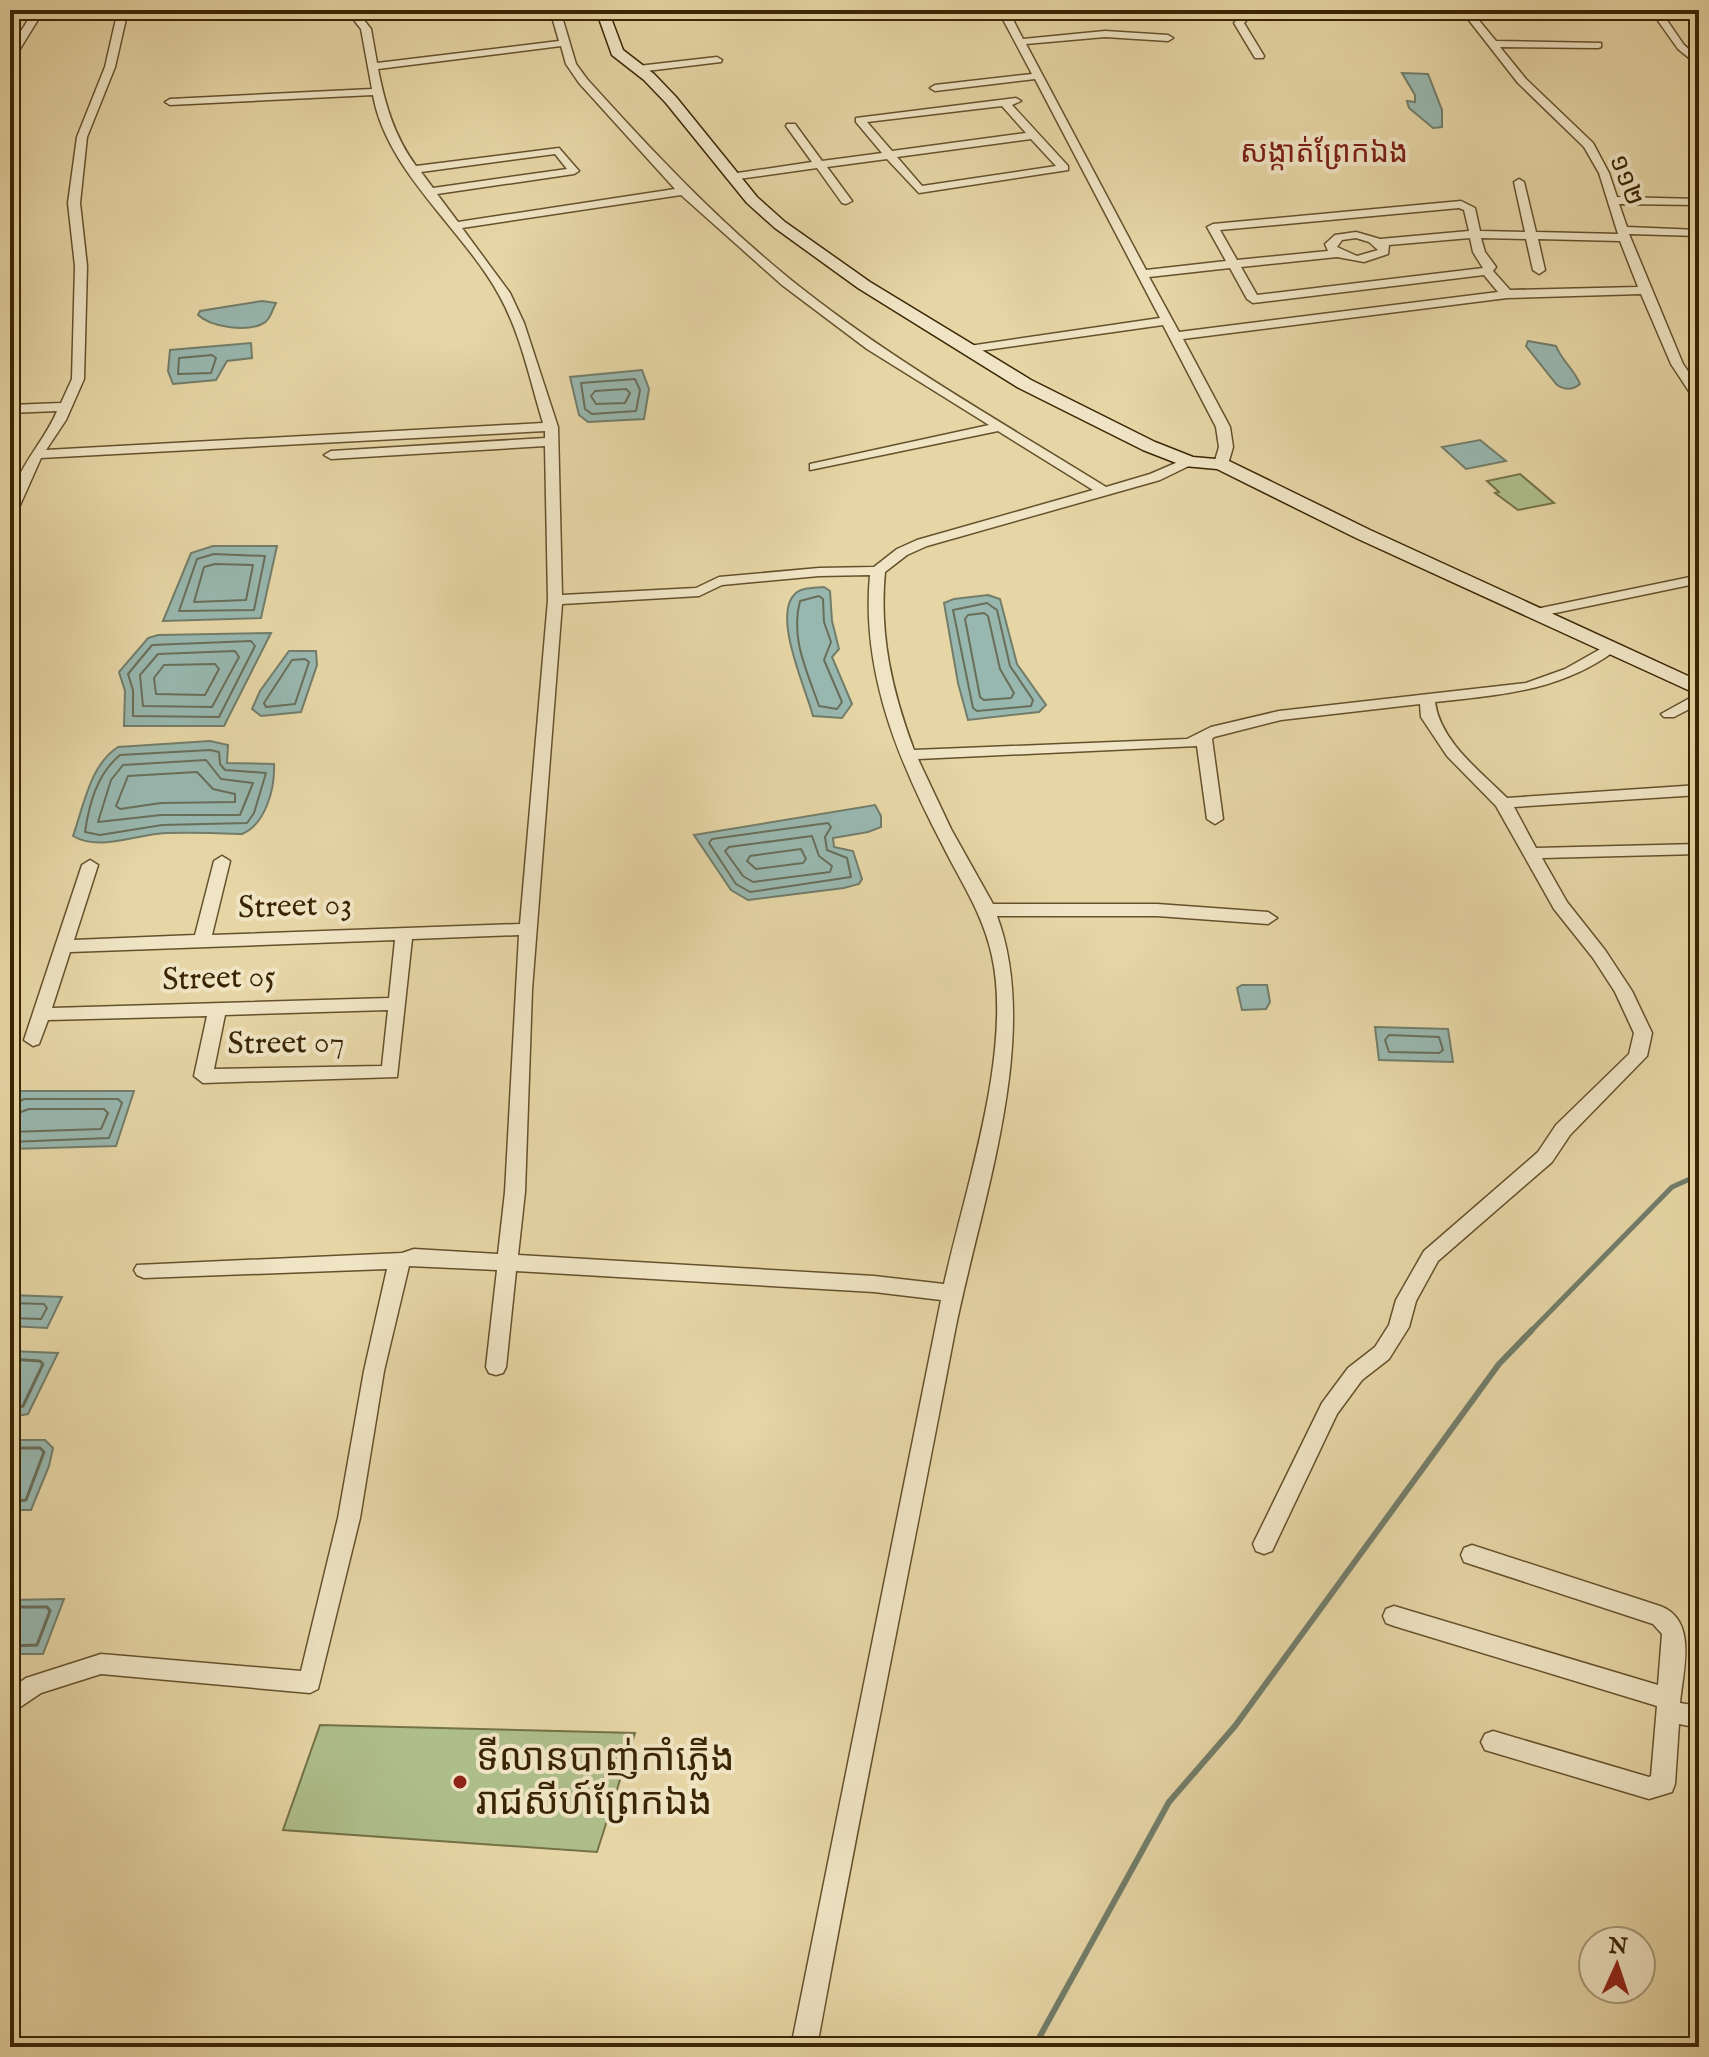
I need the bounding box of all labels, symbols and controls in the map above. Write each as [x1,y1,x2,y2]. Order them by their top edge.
district label: សង្កាត់ព្រែកឯង [1240,135,1408,173]
street label: ១១២ [1601,150,1651,210]
street label: Street 03 [237,885,353,929]
street label: Street 05 [161,957,277,1001]
street label: Street 07 [227,1022,345,1066]
place label: ទីលានបាញ់កាំភ្លើង រាជសីហ៍ព្រែកឯង [476,1736,735,1828]
marker: ទីលានបាញ់កាំភ្លើង រាជសីហ៍ព្រែកឯង [451,1773,469,1791]
north arrow [1577,1925,1657,2005]
text: N [1607,1932,1628,1962]

